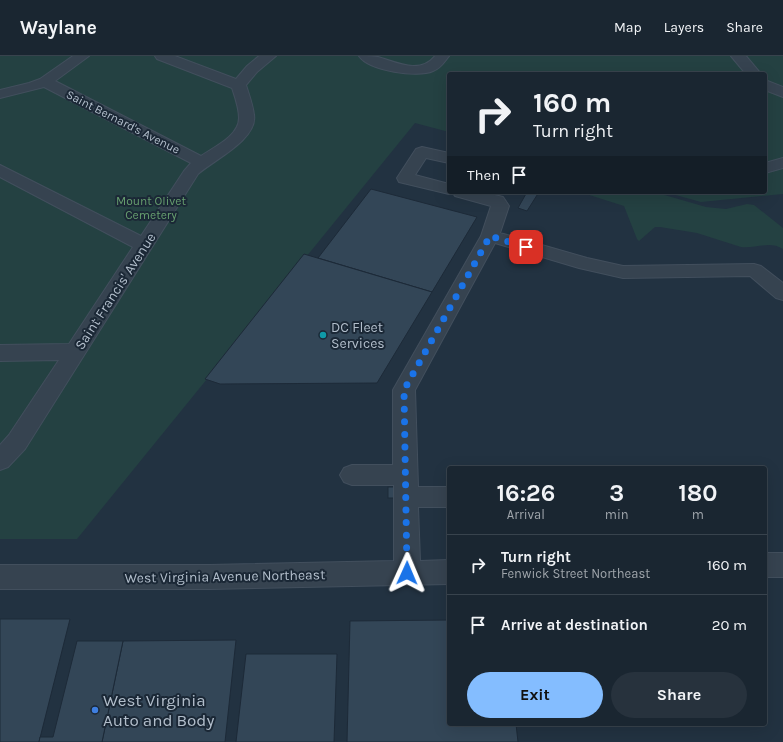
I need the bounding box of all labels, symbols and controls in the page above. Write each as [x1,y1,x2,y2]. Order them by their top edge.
text: Waylane [20,17,97,39]
text: Map [614,19,642,36]
text: Layers [664,19,704,36]
text: Share [726,19,763,36]
text: 160 m [533,86,611,119]
street label: Saint Bernard's Avenue [64,87,182,157]
icon: right [467,88,519,140]
text: Turn right [533,120,613,142]
icon: arrive [508,164,530,186]
text: Then [467,166,500,184]
park label: Mount Olivet Cemetery [116,194,186,222]
street label: Saint Francis' Avenue [71,230,160,353]
pin [509,230,543,264]
icon: arrive [515,236,537,258]
place label: DC Fleet Services [331,319,385,352]
marker: DC Fleet Services [318,330,328,340]
text: 16:26 [497,479,555,507]
text: 3 [609,479,624,507]
text: 180 [678,479,717,507]
text: Arrival [507,507,545,522]
text: min [605,507,629,522]
text: m [692,507,704,522]
text: Turn right [501,548,571,566]
position arrow [386,552,428,594]
icon: right [467,554,489,576]
text: 160 m [707,556,747,574]
street label: West Virginia Avenue Northeast [125,566,326,587]
text: Fenwick Street Northeast [501,566,650,581]
icon: arrive [467,614,489,636]
text: Arrive at destination [501,616,648,634]
text: 20 m [712,616,747,634]
button: Exit [467,672,603,718]
button: Share [611,672,747,718]
place label: West Virginia Auto and Body [103,690,214,730]
marker: West Virginia Auto and Body [90,705,100,715]

